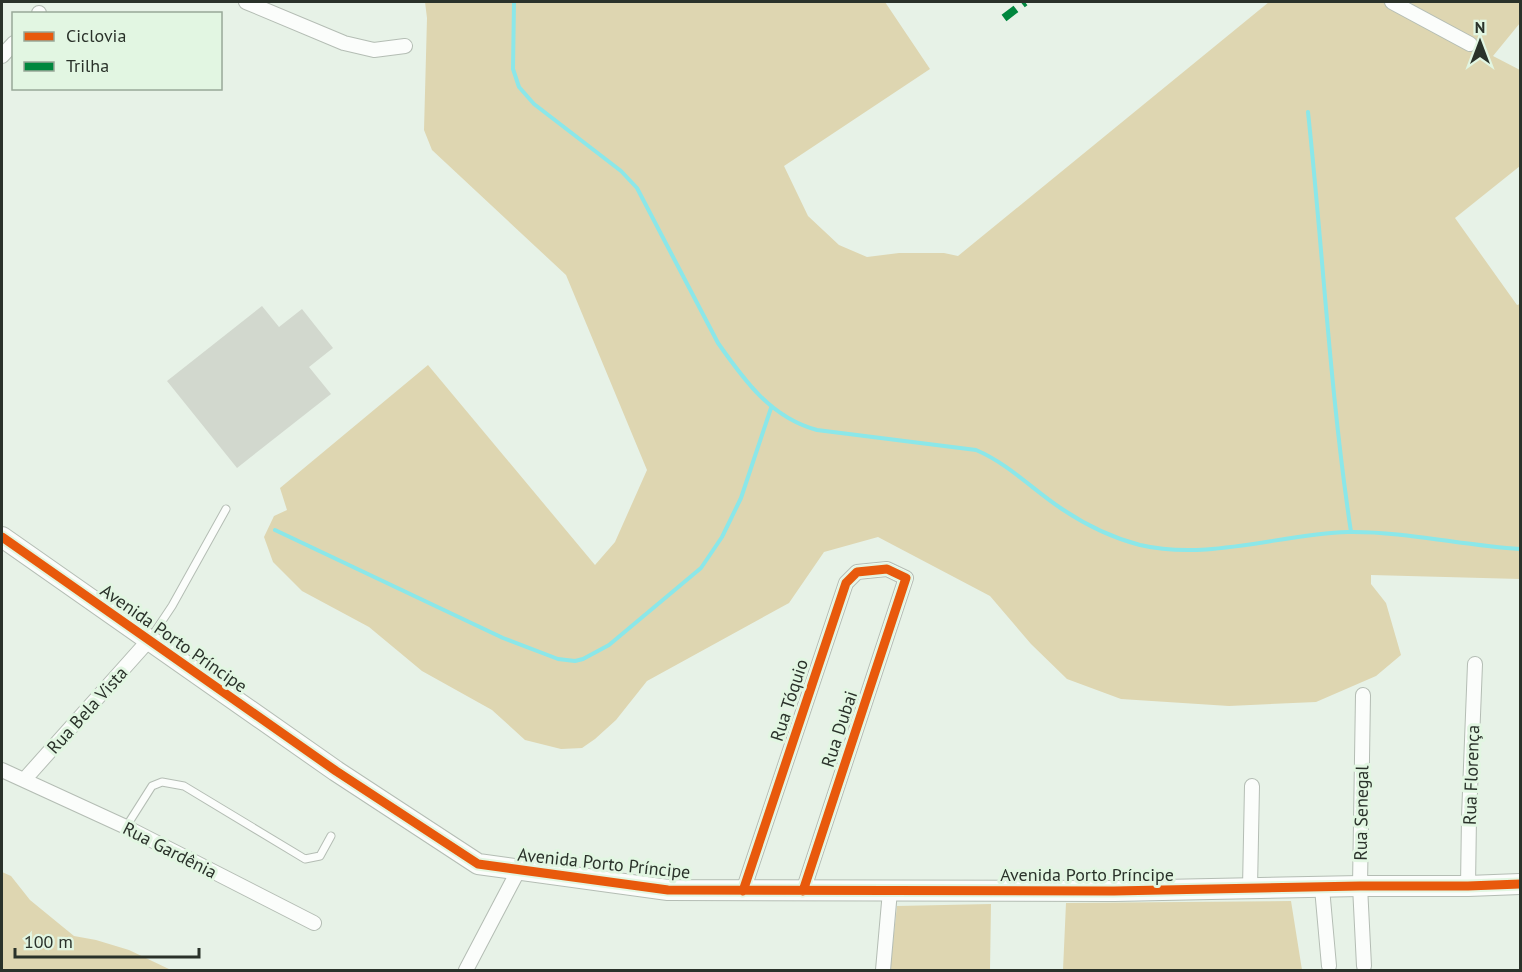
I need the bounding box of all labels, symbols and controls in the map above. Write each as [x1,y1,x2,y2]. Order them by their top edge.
legend [12,12,222,90]
north arrow [1450,12,1510,72]
text: N [1475,17,1485,37]
text: Ciclovia [66,24,126,47]
text: Trilha [66,54,109,77]
street label: Avenida Porto Príncipe [96,579,252,697]
street label: Rua Tóquio [765,656,813,744]
street label: Rua Bela Vista [42,662,132,758]
street label: Rua Dubai [816,688,862,770]
street label: Rua Florença [1458,724,1484,826]
street label: Rua Senegal [1349,764,1373,861]
street label: Rua Gardênia [119,816,221,884]
street label: Avenida Porto Príncipe [516,842,692,884]
street label: Avenida Porto Príncipe [1000,863,1174,886]
scale bar [15,921,200,959]
text: 100 m [24,930,73,953]

